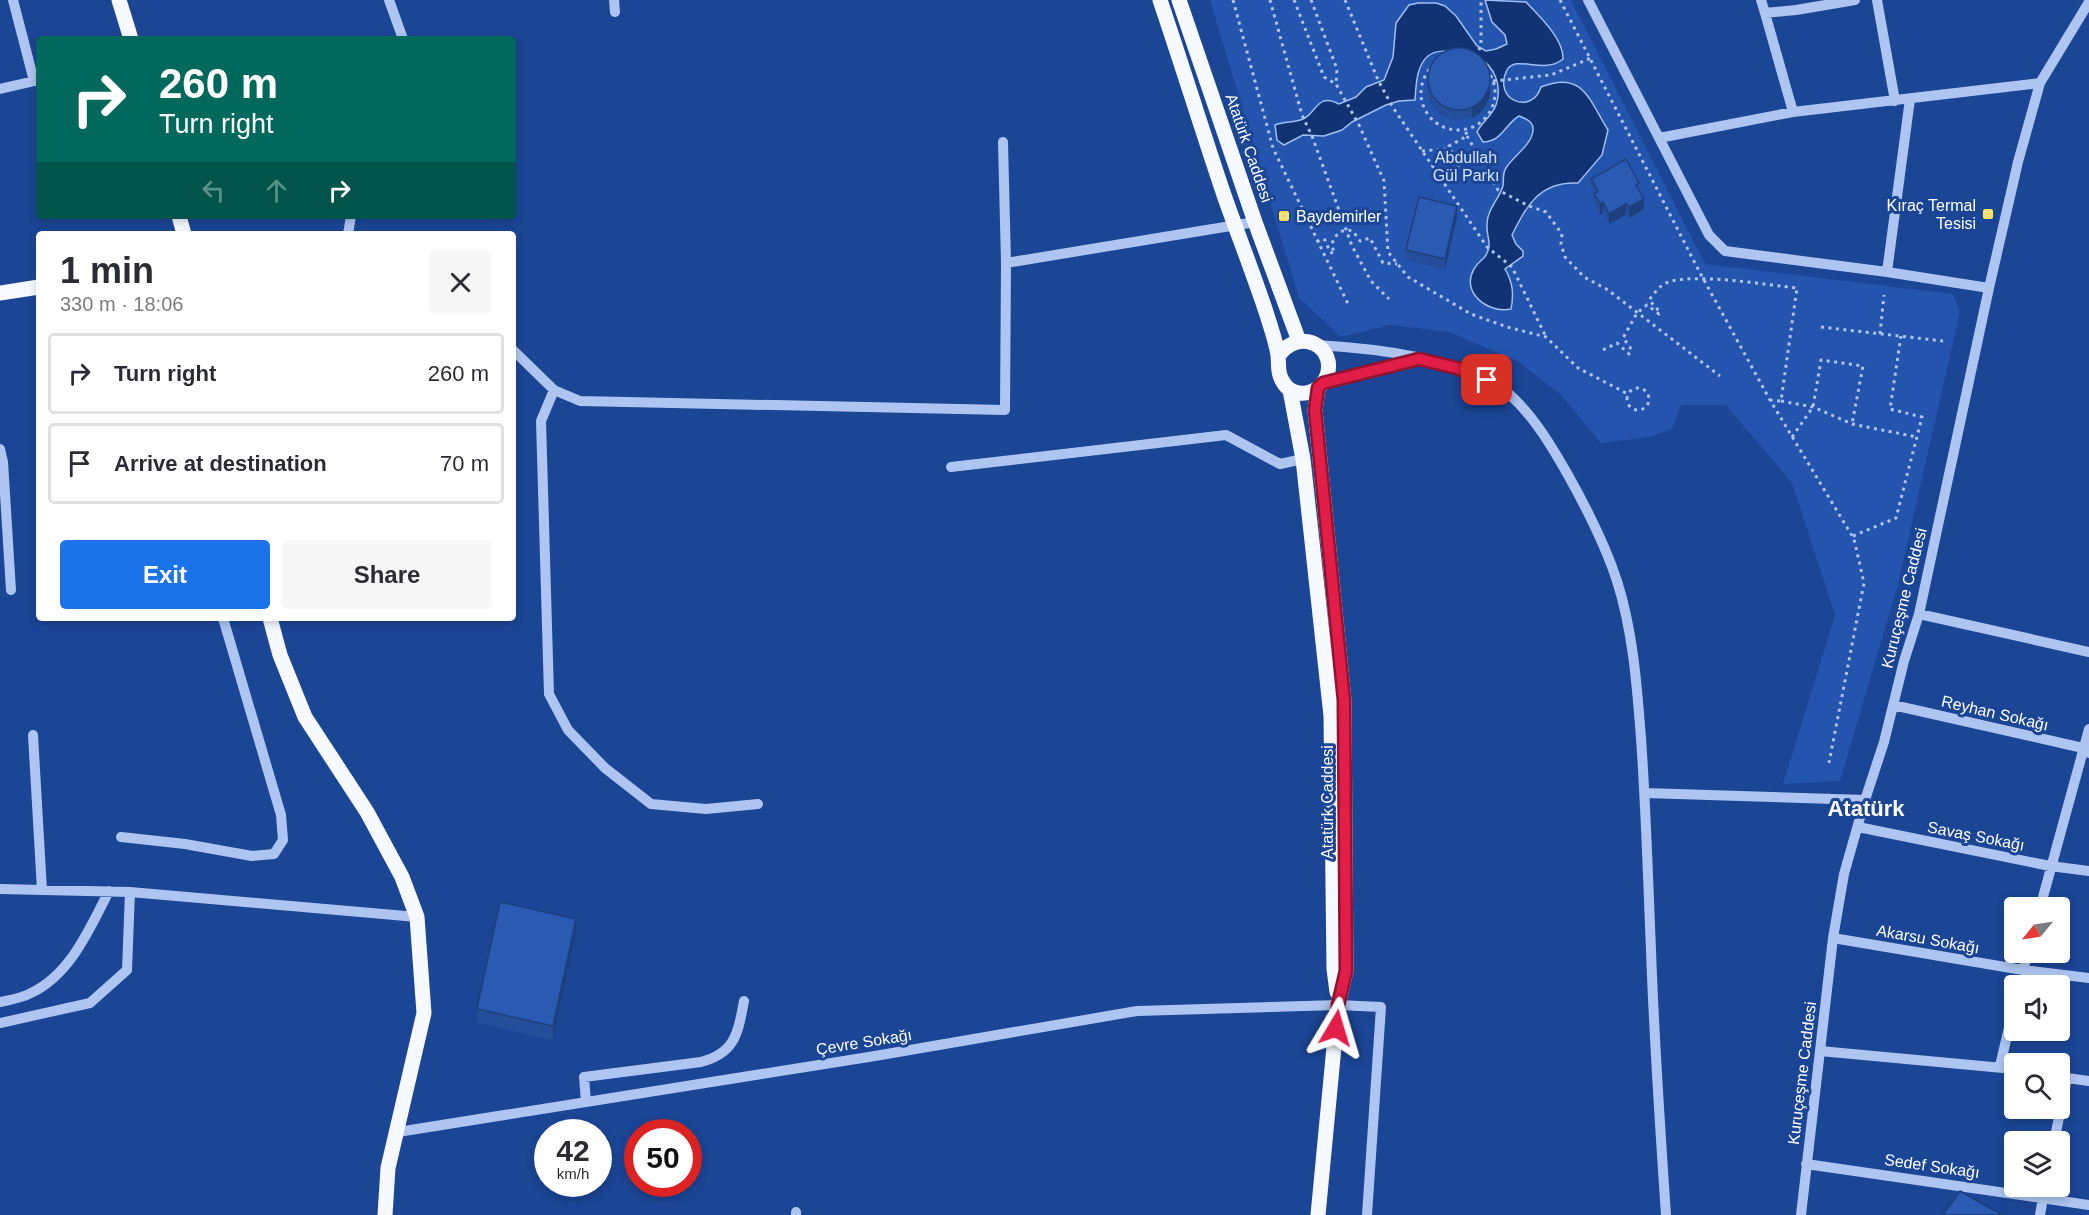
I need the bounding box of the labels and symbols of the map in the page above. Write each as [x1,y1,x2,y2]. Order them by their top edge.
street label: Atatürk Caddesi [1222,91,1276,205]
park label: Abdullah Gül Parkı [1433,149,1499,184]
place label: Kıraç Termal Tesisi [1886,197,1976,232]
marker: Kıraç Termal Tesisi [1981,207,1995,221]
place label: Baydemirler [1296,208,1382,225]
marker: Baydemirler [1277,209,1291,223]
pin [1461,354,1512,405]
street label: Kuruçeşme Caddesi [1878,526,1930,670]
street label: Reyhan Sokağı [1940,692,2050,734]
street label: Atatürk Caddesi [1319,745,1336,859]
district label: Atatürk [1827,796,1905,821]
street label: Savaş Sokağı [1926,818,2026,854]
north arrow [2004,897,2070,963]
street label: Akarsu Sokağı [1875,922,1981,956]
position arrow [1304,996,1368,1060]
street label: Kuruçeşme Caddesi [1785,1000,1819,1146]
street label: Çevre Sokağı [815,1026,913,1058]
speed limit sign: 50 [624,1119,702,1197]
street label: Sedef Sokağı [1883,1151,1981,1181]

